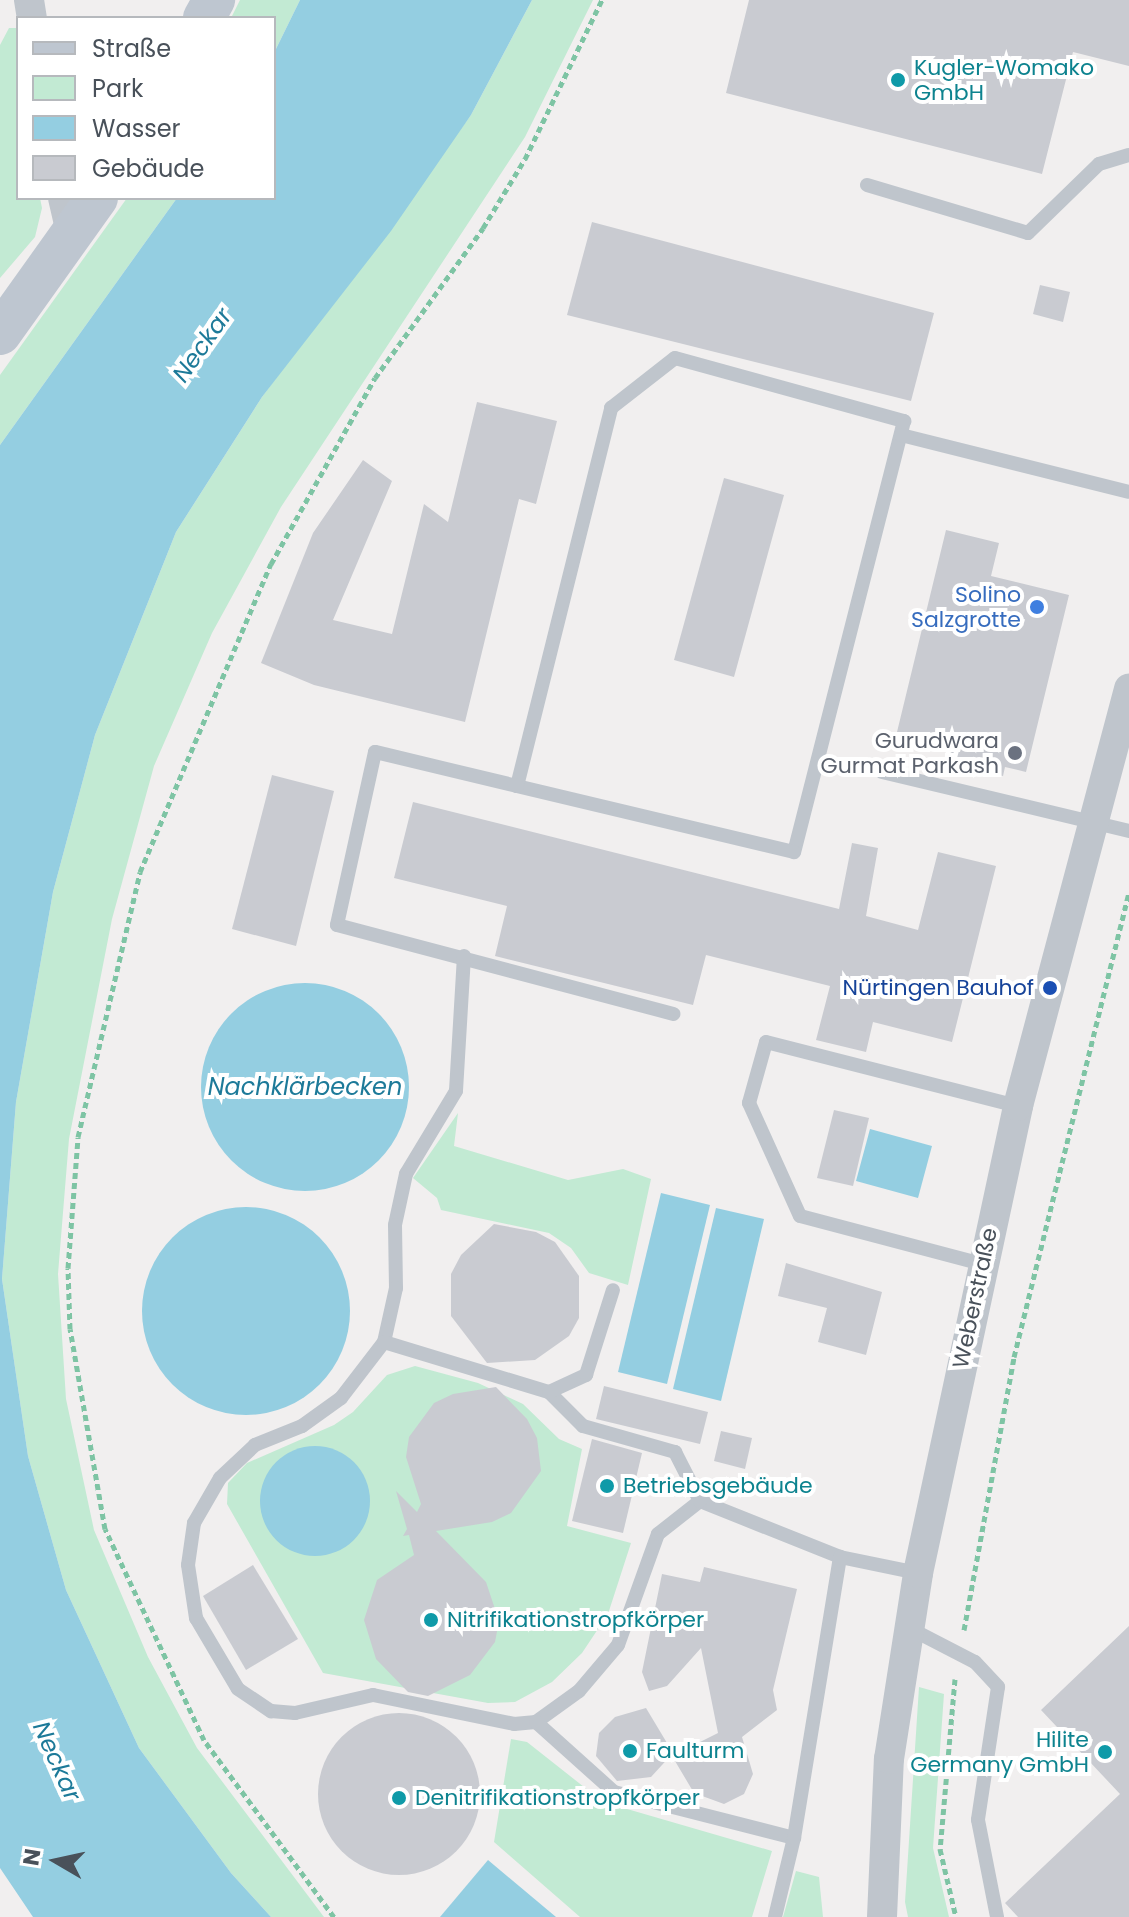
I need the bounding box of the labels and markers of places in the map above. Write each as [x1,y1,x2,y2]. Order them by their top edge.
place label: Kugler-Womako GmbH [914,54,1094,106]
marker: Kugler-Womako GmbH [889,71,907,89]
place label: Solino Salzgrotte [911,581,1021,632]
marker: Solino Salzgrotte [1028,598,1046,616]
place label: Gurudwara Gurmat Parkash [821,727,999,778]
marker: Gurudwara Gurmat Parkash [1006,744,1024,762]
place label: Nürtingen Bauhof [842,975,1034,1001]
marker: Nürtingen Bauhof [1041,979,1059,997]
place label: Betriebsgebäude [623,1473,813,1499]
marker: Betriebsgebäude [598,1477,616,1495]
place label: Nitrifikationstropfkörper [447,1607,704,1633]
marker: Nitrifikationstropfkörper [422,1611,440,1629]
place label: Hilite Germany GmbH [910,1726,1089,1778]
place label: Faulturm [646,1738,744,1764]
marker: Faulturm [621,1742,639,1760]
marker: Hilite Germany GmbH [1096,1743,1114,1761]
place label: Denitrifikationstropfkörper [415,1785,700,1811]
marker: Denitrifikationstropfkörper [390,1789,408,1807]

